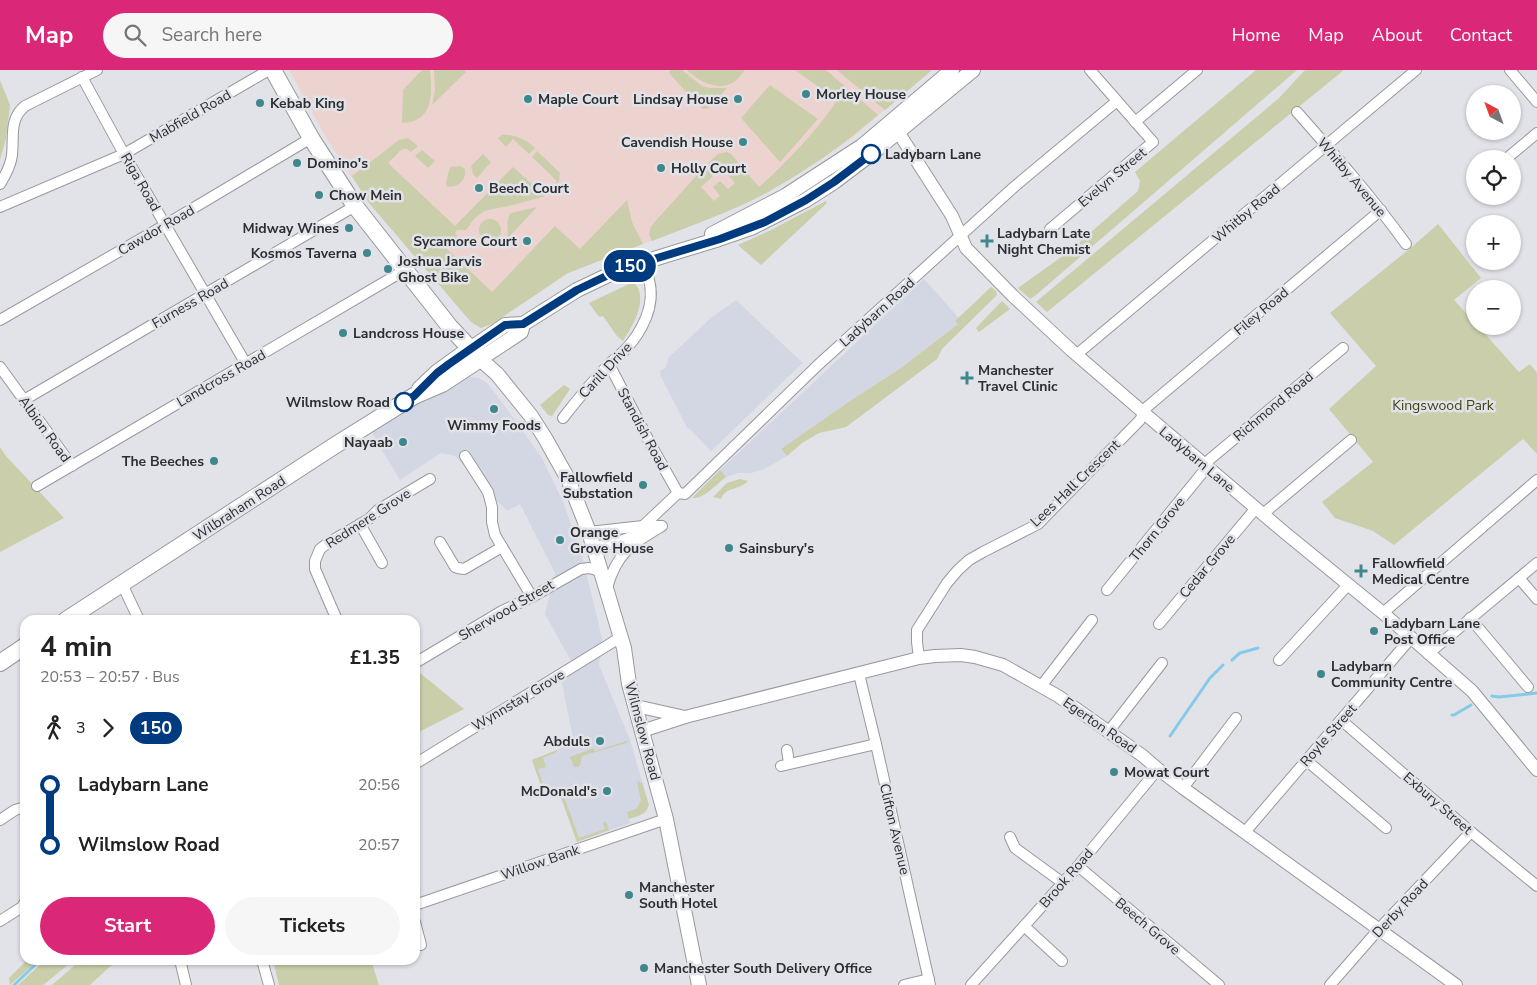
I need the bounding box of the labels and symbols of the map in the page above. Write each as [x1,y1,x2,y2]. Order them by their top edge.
street label: Mabfield Road [146,85,234,147]
place label: Morley House [816,85,907,104]
north arrow [1466,85,1521,140]
marker: Morley House [800,88,812,100]
place label: Maple Court [538,90,619,109]
place label: Lindsay House [633,90,728,109]
marker: Maple Court [522,93,534,105]
marker: Lindsay House [732,93,744,105]
place label: Kebab King [270,94,344,113]
marker: Kebab King [254,97,266,109]
place label: Cavendish House [621,133,733,152]
street label: Whitby Avenue [1313,134,1390,221]
marker: Cavendish House [737,136,749,148]
street label: Evelyn Street [1074,143,1150,212]
marker: Ladybarn Lane [861,144,881,164]
place label: Ladybarn Lane [885,145,982,164]
street label: Riga Road [116,150,165,215]
place label: Domino's [307,154,368,173]
marker: Domino's [291,157,303,169]
place label: Holly Court [671,159,747,178]
marker: Holly Court [655,162,667,174]
place label: Beech Court [489,179,569,198]
street label: Whitby Road [1208,179,1284,247]
marker: Beech Court [473,182,485,194]
place label: Chow Mein [329,186,402,205]
marker: Chow Mein [313,189,325,201]
street label: Cawdor Road [115,201,198,260]
place label: Midway Wines [243,219,339,238]
marker: Midway Wines [343,222,355,234]
place label: Ladybarn Late Night Chemist [997,224,1091,259]
place label: Sycamore Court [413,232,518,251]
marker: Sycamore Court [521,235,533,247]
marker: Ladybarn Late Night Chemist [981,235,993,247]
place label: Kosmos Taverna [251,244,357,263]
marker: Kosmos Taverna [361,247,373,259]
line badge: 150 [601,250,659,282]
place label: Joshua Jarvis Ghost Bike [397,252,482,287]
marker: Joshua Jarvis Ghost Bike [382,263,394,275]
street label: Ladybarn Road [836,273,919,351]
street label: Furness Road [149,274,232,333]
street label: Filey Road [1230,283,1293,340]
place label: Landcross House [353,324,464,343]
marker: Landcross House [337,327,349,339]
street label: Carill Drive [575,338,636,402]
street label: Landcross Road [173,345,269,412]
place label: Manchester Travel Clinic [978,361,1058,396]
street label: Richmond Road [1229,367,1317,446]
marker: Manchester Travel Clinic [960,371,974,385]
street label: Standish Road [613,385,672,474]
street label: Albion Road [14,392,75,466]
marker: Wilmslow Road [394,392,414,412]
place label: Wilmslow Road [286,393,390,412]
park label: Kingswood Park [1392,396,1495,415]
marker: Wimmy Foods [488,403,500,415]
place label: Wimmy Foods [447,416,541,435]
street label: Ladybarn Lane [1155,422,1238,497]
place label: Nayaab [344,433,393,452]
marker: Nayaab [397,436,409,448]
street label: Lees Hall Crescent [1026,436,1124,531]
place label: The Beeches [122,452,204,471]
marker: The Beeches [208,455,220,467]
place label: Fallowfield Substation [560,468,633,503]
street label: Wilbraham Road [189,471,289,545]
marker: Fallowfield Substation [637,479,649,491]
street label: Redmere Grove [322,484,414,553]
street label: Thorn Grove [1125,493,1189,566]
place label: Orange Grove House [570,523,654,558]
street label: Cedar Grove [1175,530,1240,602]
marker: Orange Grove House [554,534,566,546]
place label: Sainsbury's [739,539,814,558]
marker: Sainsbury's [723,542,735,554]
place label: Fallowfield Medical Centre [1372,554,1470,589]
marker: Fallowfield Medical Centre [1354,564,1368,578]
street label: Sherwood Street [455,575,557,645]
place label: Ladybarn Lane Post Office [1384,614,1481,649]
marker: Ladybarn Lane Post Office [1368,625,1380,637]
place label: Ladybarn Community Centre [1331,657,1453,692]
street label: Wynnstay Grove [468,665,568,736]
marker: Ladybarn Community Centre [1315,668,1327,680]
street label: Wilmslow Road [620,680,665,782]
street label: Egerton Road [1059,693,1140,758]
street label: Royle Street [1296,700,1361,771]
place label: Abduls [543,732,590,751]
marker: Abduls [594,735,606,747]
place label: Mowat Court [1124,763,1210,782]
marker: Mowat Court [1108,766,1120,778]
street label: Exbury Street [1399,768,1476,839]
place label: McDonald's [521,782,597,801]
street label: Clifton Avenue [875,782,914,877]
marker: McDonald's [601,785,613,797]
street label: Willow Bank [498,840,583,885]
street label: Brook Road [1035,845,1098,912]
street label: Derby Road [1368,875,1433,942]
place label: Manchester South Hotel [639,878,718,913]
marker: Manchester South Hotel [623,889,635,901]
street label: Beech Grove [1111,893,1184,959]
place label: Manchester South Delivery Office [654,959,873,978]
marker: Manchester South Delivery Office [638,962,650,974]

